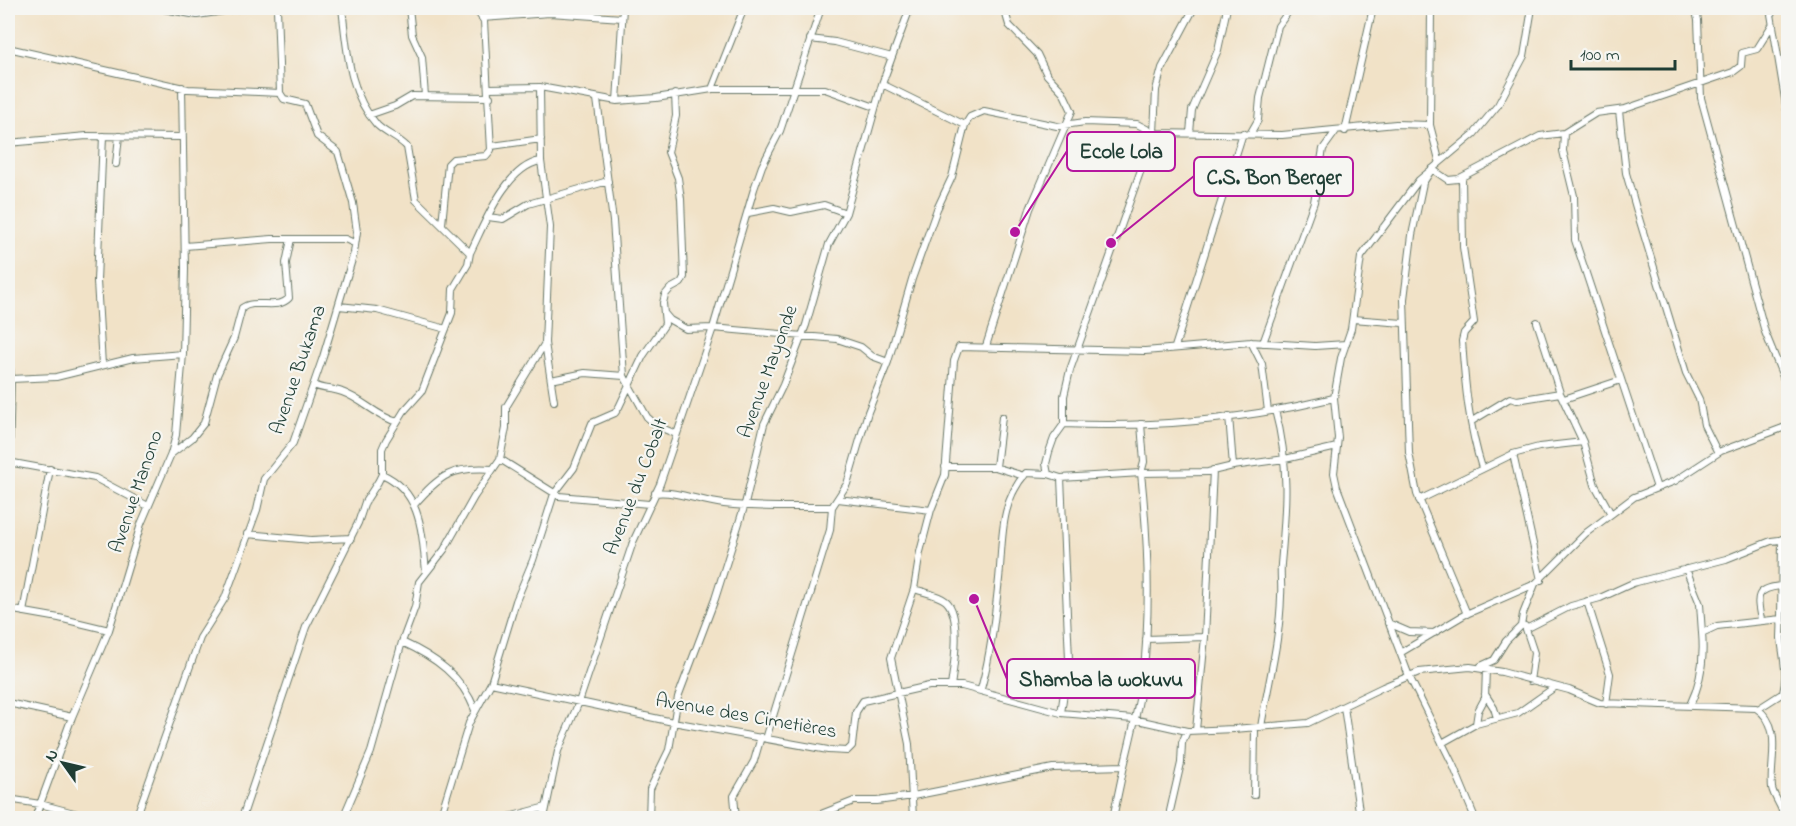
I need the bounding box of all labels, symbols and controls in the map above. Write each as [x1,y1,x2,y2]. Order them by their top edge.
scale bar [1571,33,1674,71]
text: 100 m [1580,43,1620,69]
callout: Ecole Lola [1067,132,1175,171]
text: Ecole Lola [1079,138,1163,168]
callout: C.S. Bon Berger [1194,157,1353,196]
text: C.S. Bon Berger [1207,164,1342,196]
street label: Avenue Bukama [263,301,335,439]
street label: Avenue Mayonde [731,301,807,443]
street label: Avenue du Cobalt [598,414,677,560]
street label: Avenue Manono [102,427,172,557]
callout: Shamba la wokuvu [1007,659,1195,698]
text: Shamba la wokuvu [1019,666,1183,696]
street label: Avenue des Cimetières [653,687,839,747]
north arrow [33,733,93,793]
text: N [39,744,65,767]

